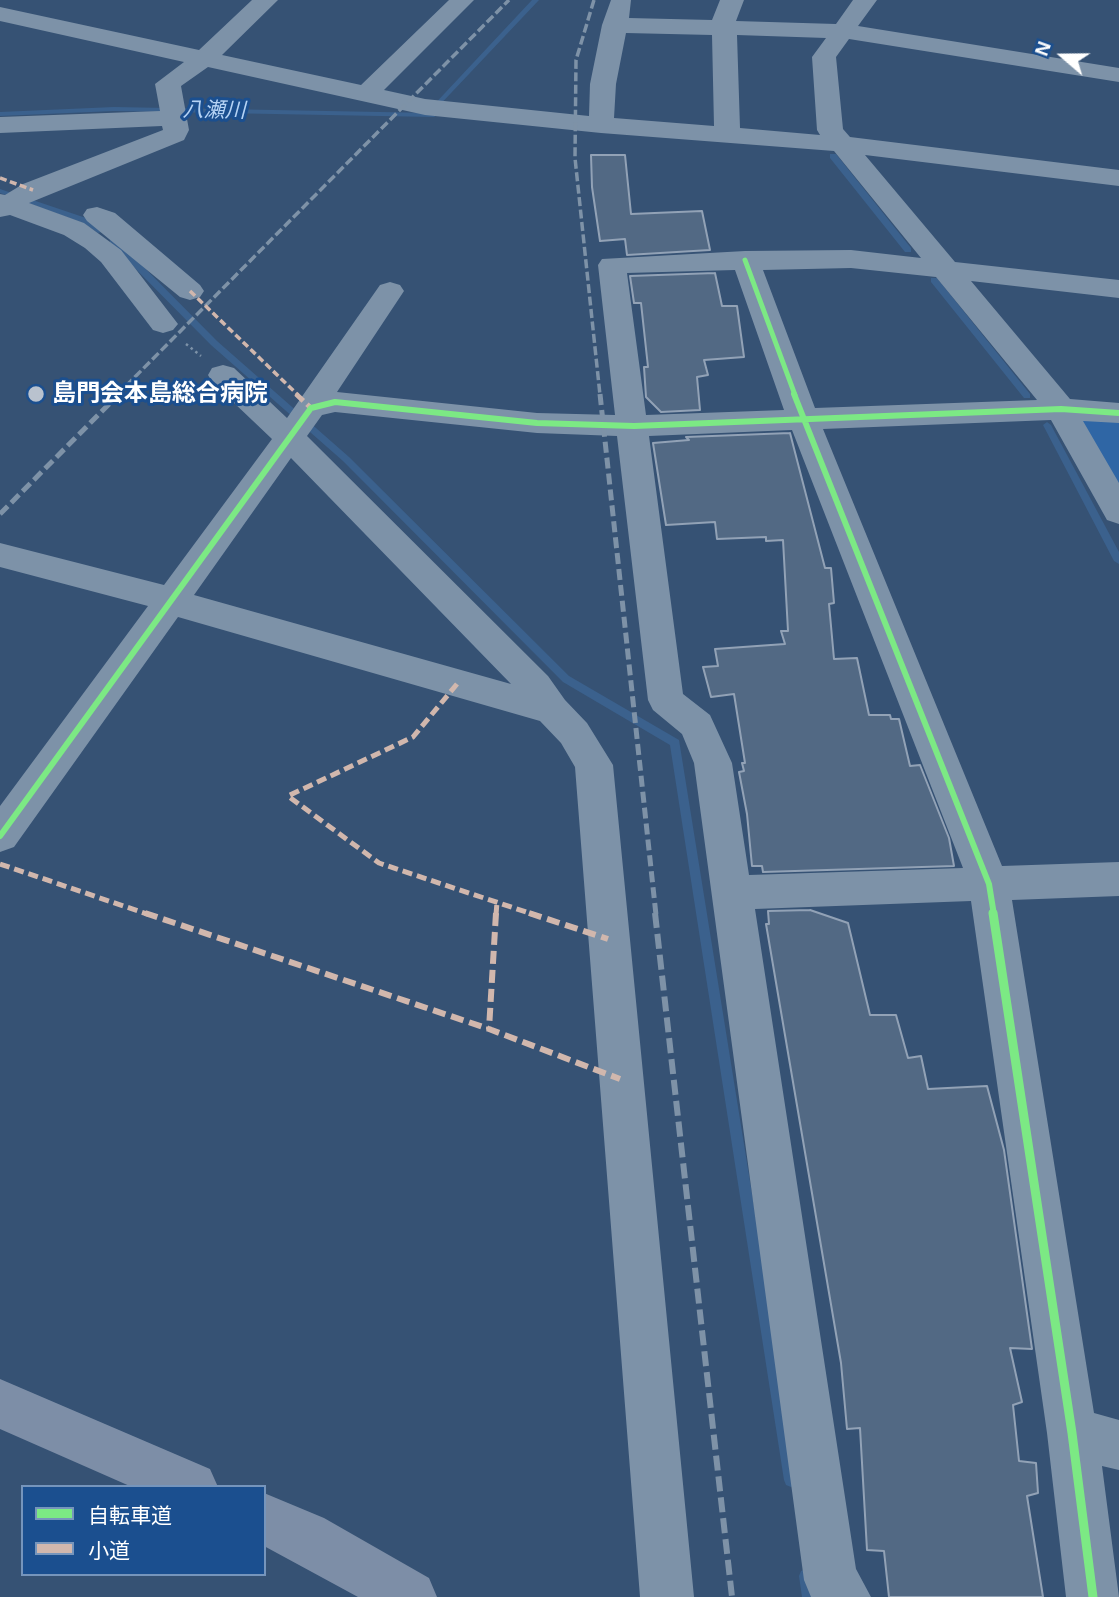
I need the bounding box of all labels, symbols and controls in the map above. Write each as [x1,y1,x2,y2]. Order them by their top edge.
north arrow [1028,21,1098,91]
text: N [1031,39,1055,59]
water label: 八瀬川 [182,98,246,124]
place label: 島門会本島総合病院 [52,380,268,408]
marker: 島門会本島総合病院 [26,384,46,404]
legend [21,1485,266,1576]
text: 自転車道 [88,1504,172,1527]
text: 小道 [88,1539,130,1562]

